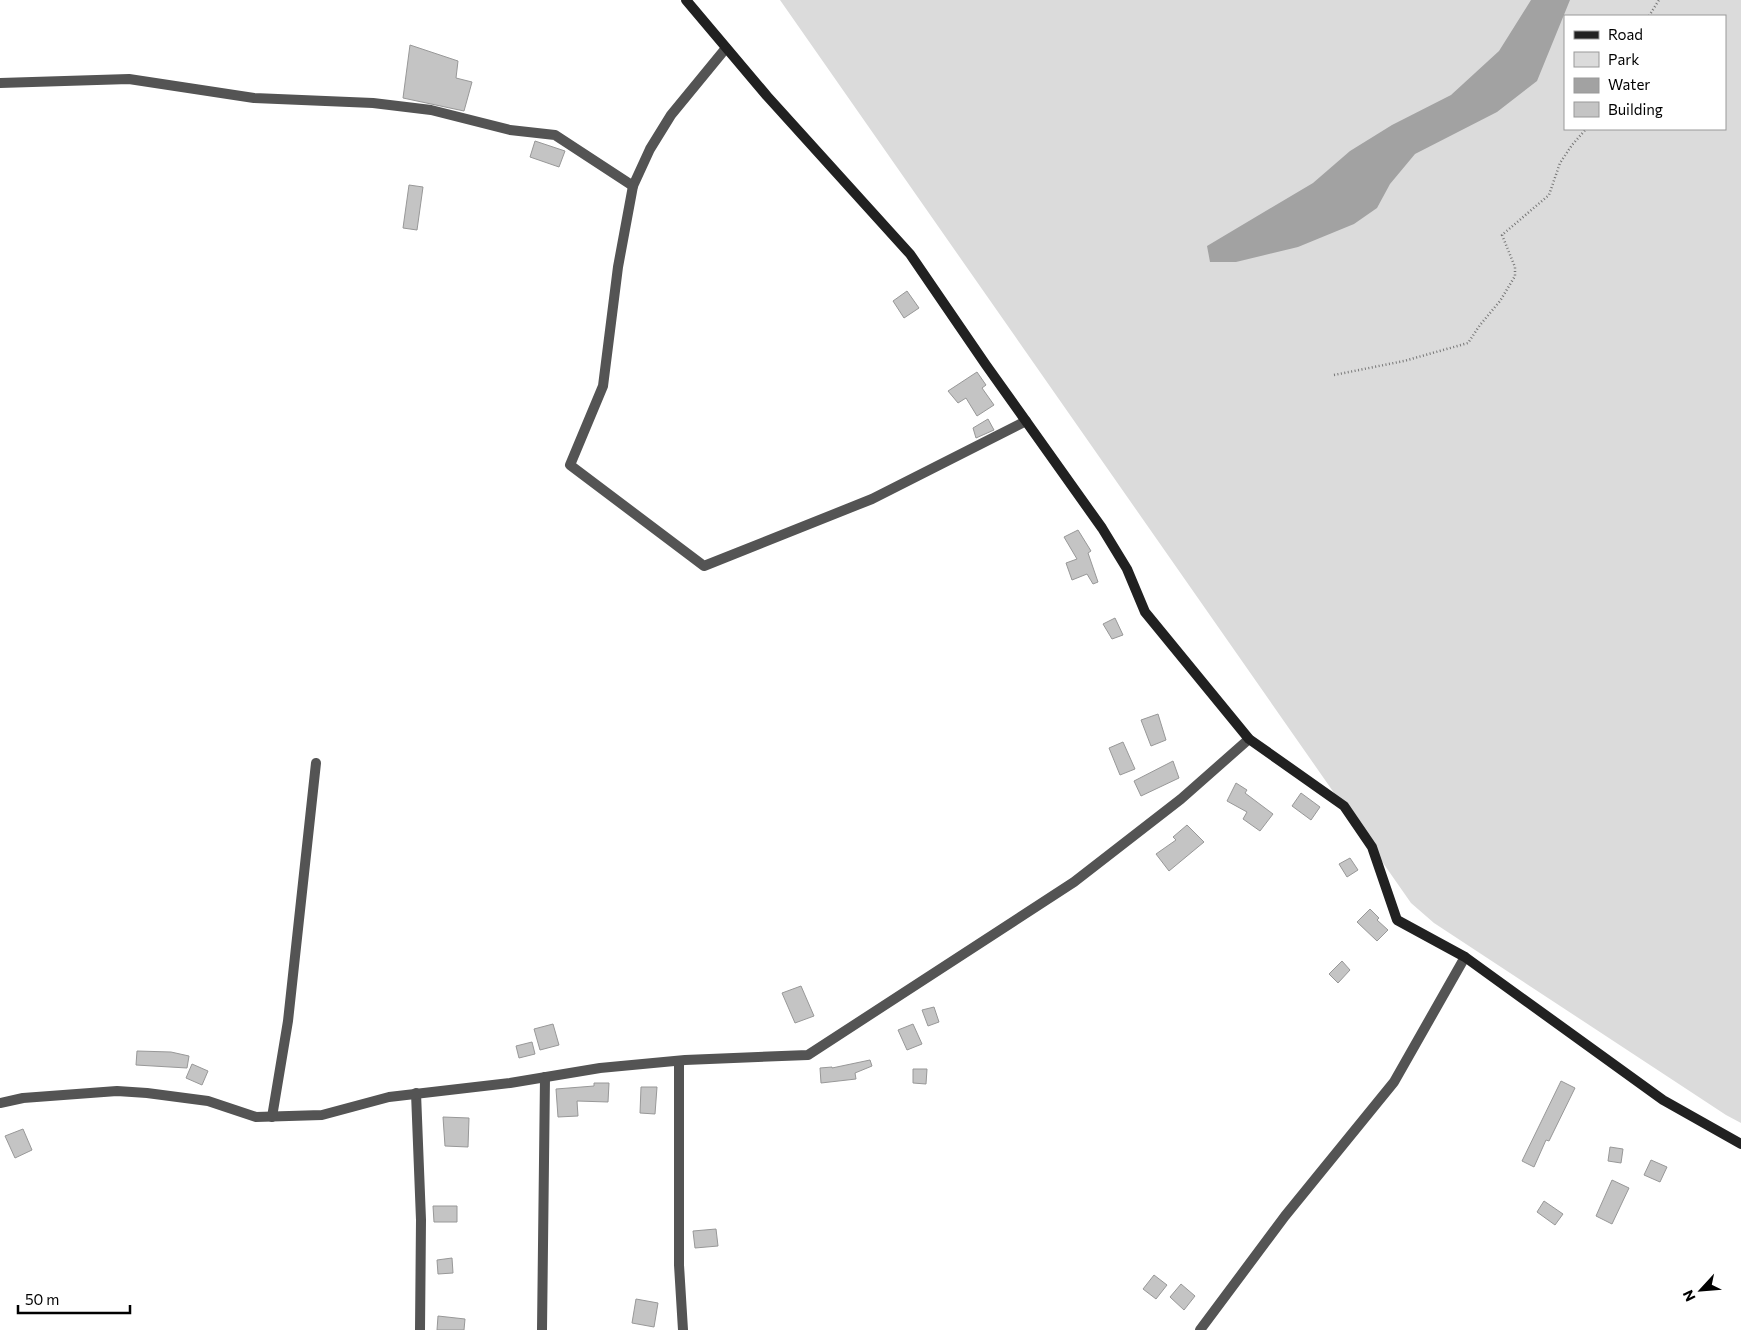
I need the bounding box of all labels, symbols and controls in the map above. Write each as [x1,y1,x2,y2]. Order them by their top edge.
legend [1564,15,1726,130]
text: Road [1608,25,1643,43]
text: Park [1608,50,1639,68]
text: Water [1608,75,1650,93]
text: Building [1608,100,1663,118]
north arrow [1676,1265,1726,1315]
scale bar [18,1282,130,1314]
text: N [1679,1287,1699,1304]
text: 50 m [25,1290,59,1308]

